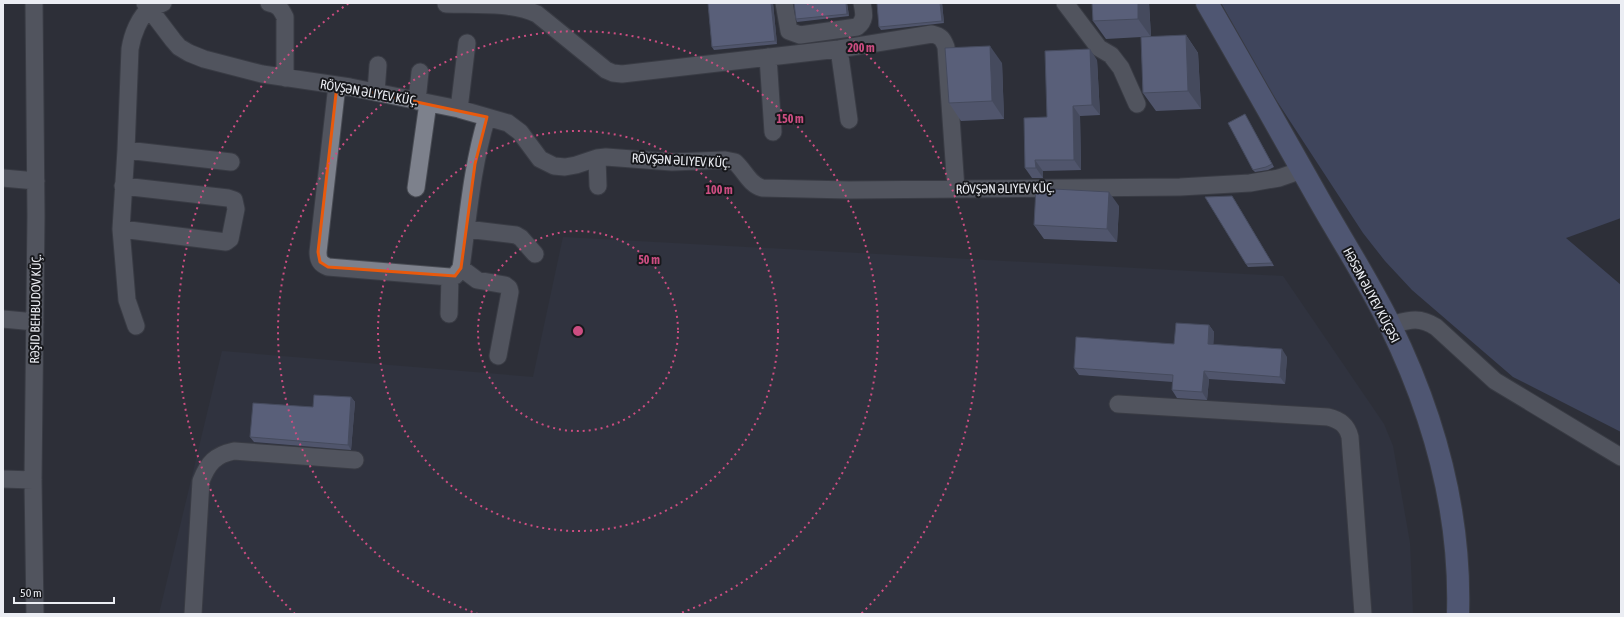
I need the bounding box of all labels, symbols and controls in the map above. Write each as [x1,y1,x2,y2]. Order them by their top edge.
text: 200 m [847,41,875,55]
street label: RÖVŞƏN ƏLIYEV KÜÇ. [319,77,419,108]
text: 150 m [776,112,804,126]
street label: RÖVŞƏN ƏLIYEV KÜÇ. [631,150,731,171]
street label: RÖVŞƏN ƏLIYEV KÜÇ. [956,180,1054,197]
text: 100 m [705,183,733,197]
street label: HƏSƏN ƏLIYEV KÜÇƏSI [1340,245,1403,345]
text: 50 m [638,253,660,267]
street label: RƏŞID BEHBUDOV KÜÇ. [27,254,44,364]
centre of rings [571,324,585,338]
scale bar [14,579,114,605]
text: 50 m [20,586,42,600]

